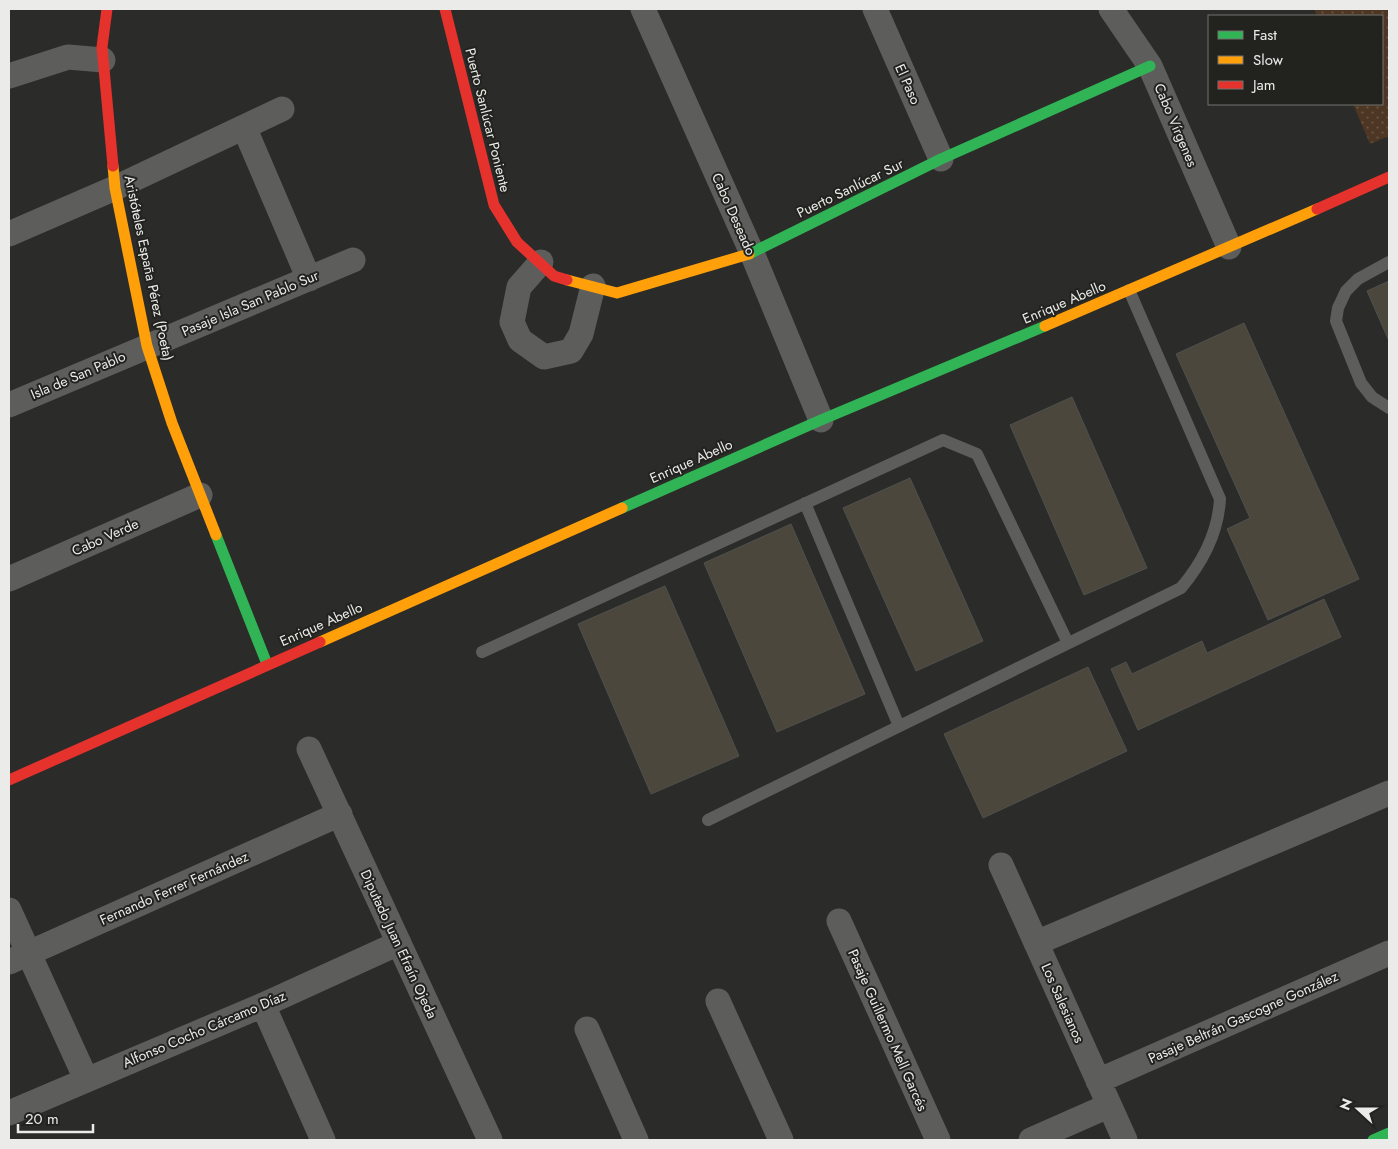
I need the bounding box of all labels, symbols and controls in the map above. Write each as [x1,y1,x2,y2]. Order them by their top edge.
legend [1208,15,1383,105]
text: Fast [1253,24,1277,46]
street label: Puerto Sanlúcar Poniente [460,46,516,194]
text: Slow [1253,49,1284,71]
street label: El Paso [890,61,926,108]
text: Jam [1251,74,1276,96]
street label: Cabo Vírgenes [1149,80,1203,170]
street label: Puerto Sanlúcar Sur [793,153,907,223]
street label: Cabo Deseado [707,170,761,259]
street label: Aristóteles España Pérez (Poeta) [120,173,178,363]
street label: Pasaje Isla San Pablo Sur [178,265,322,341]
street label: Enrique Abello [1019,275,1109,329]
street label: Isla de San Pablo [27,346,129,404]
street label: Enrique Abello [646,434,736,488]
street label: Cabo Verde [68,513,142,561]
street label: Enrique Abello [276,597,366,651]
street label: Fernando Ferrer Fernández [97,846,252,930]
street label: Diputado Juan Efraín Ojeda [356,866,442,1022]
street label: Pasaje Guillermo Mell Garcés [843,946,933,1114]
street label: Los Salesianos [1037,960,1090,1046]
street label: Pasaje Beltrán Gascogne González [1145,966,1342,1068]
street label: Alfonso Cocho Cárcamo Díaz [119,985,289,1073]
north arrow [1333,1084,1383,1134]
text: N [1335,1096,1357,1113]
scale bar [18,1102,92,1134]
text: 20 m [25,1108,59,1130]

